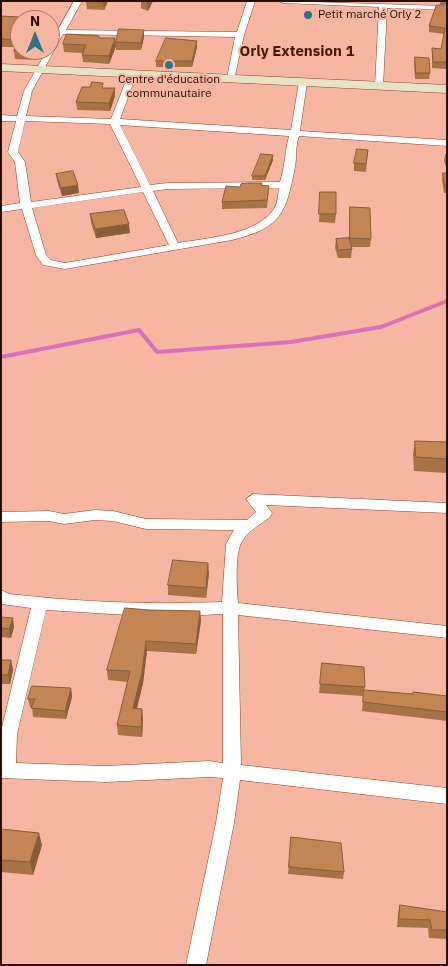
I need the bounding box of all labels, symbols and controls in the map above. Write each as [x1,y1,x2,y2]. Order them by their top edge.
place label: Petit marché Orly 2 [318,8,421,22]
marker: Petit marché Orly 2 [302,9,314,21]
north arrow [10,10,60,60]
text: N [30,12,40,30]
district label: Orly Extension 1 [239,43,355,61]
marker: Centre d'éducation communautaire [163,59,175,71]
place label: Centre d'éducation communautaire [118,73,220,101]

